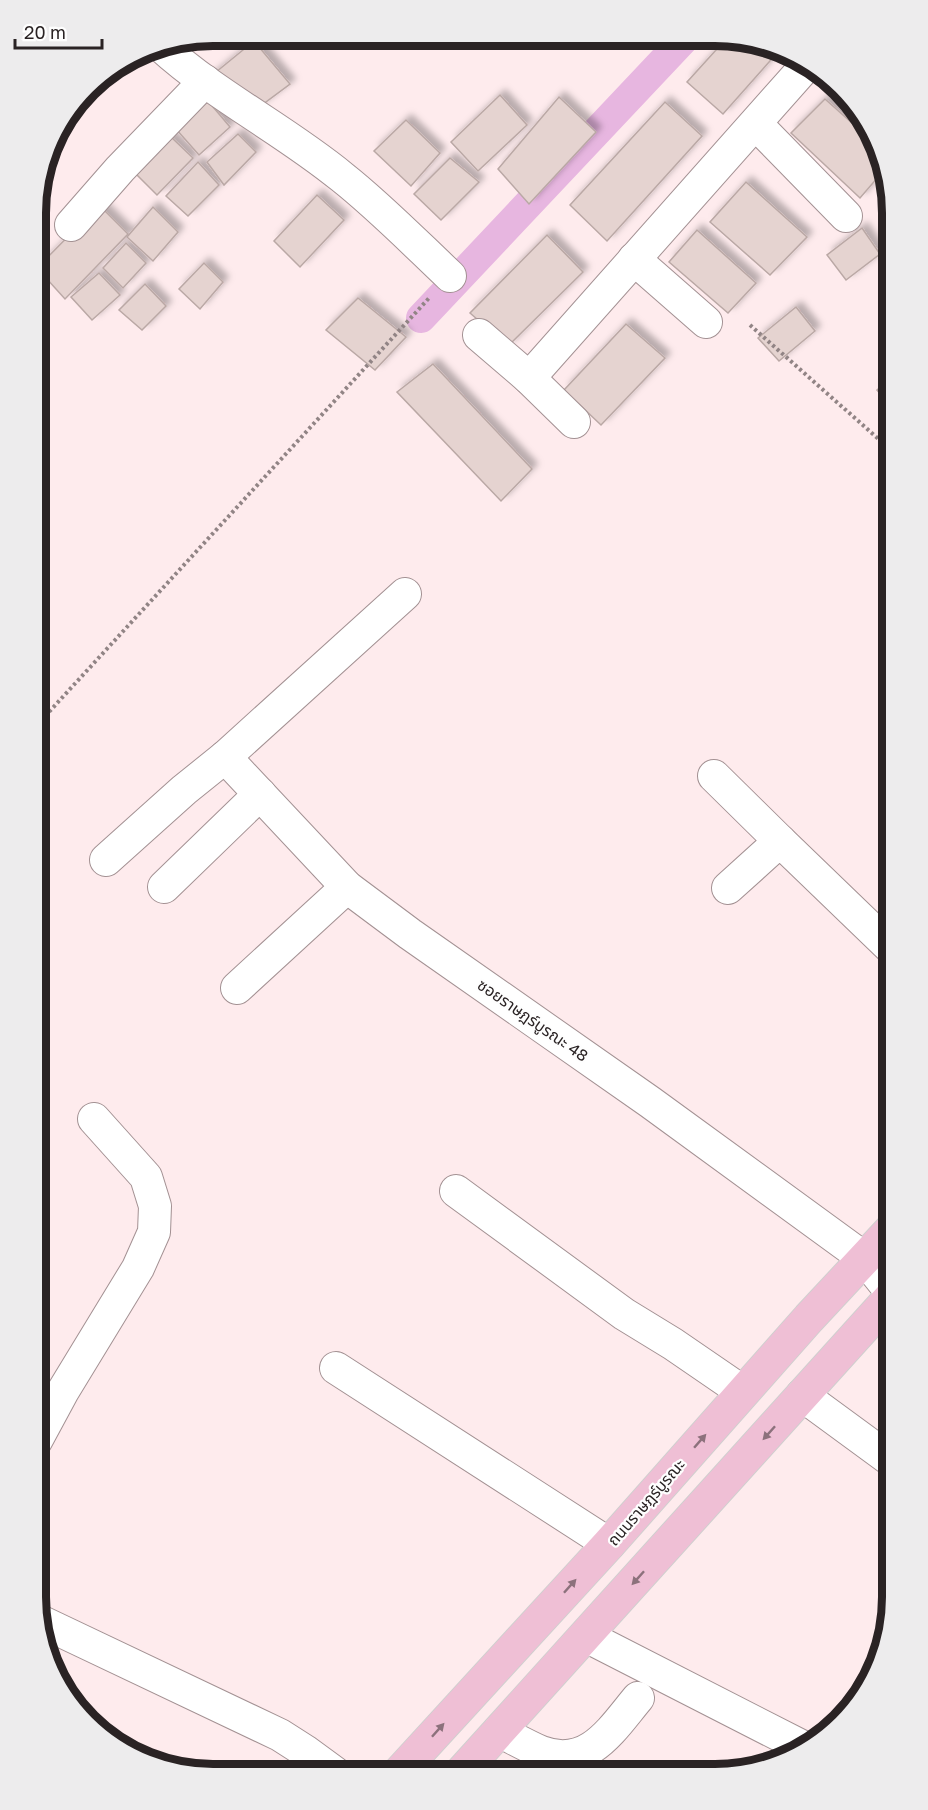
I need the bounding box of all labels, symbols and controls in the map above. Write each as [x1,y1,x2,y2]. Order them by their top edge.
scale bar [15,12,102,50]
text: 20 m [24,21,66,43]
street label: ซอยราษฎร์บูรณะ 48 [474,974,592,1066]
one-way arrow [763,1425,776,1440]
one-way arrow [693,1433,707,1448]
street label: ถนนราษฎร์บูรณะ [603,1454,689,1550]
one-way arrow [632,1570,645,1585]
one-way arrow [563,1579,576,1594]
one-way arrow [431,1723,444,1738]

